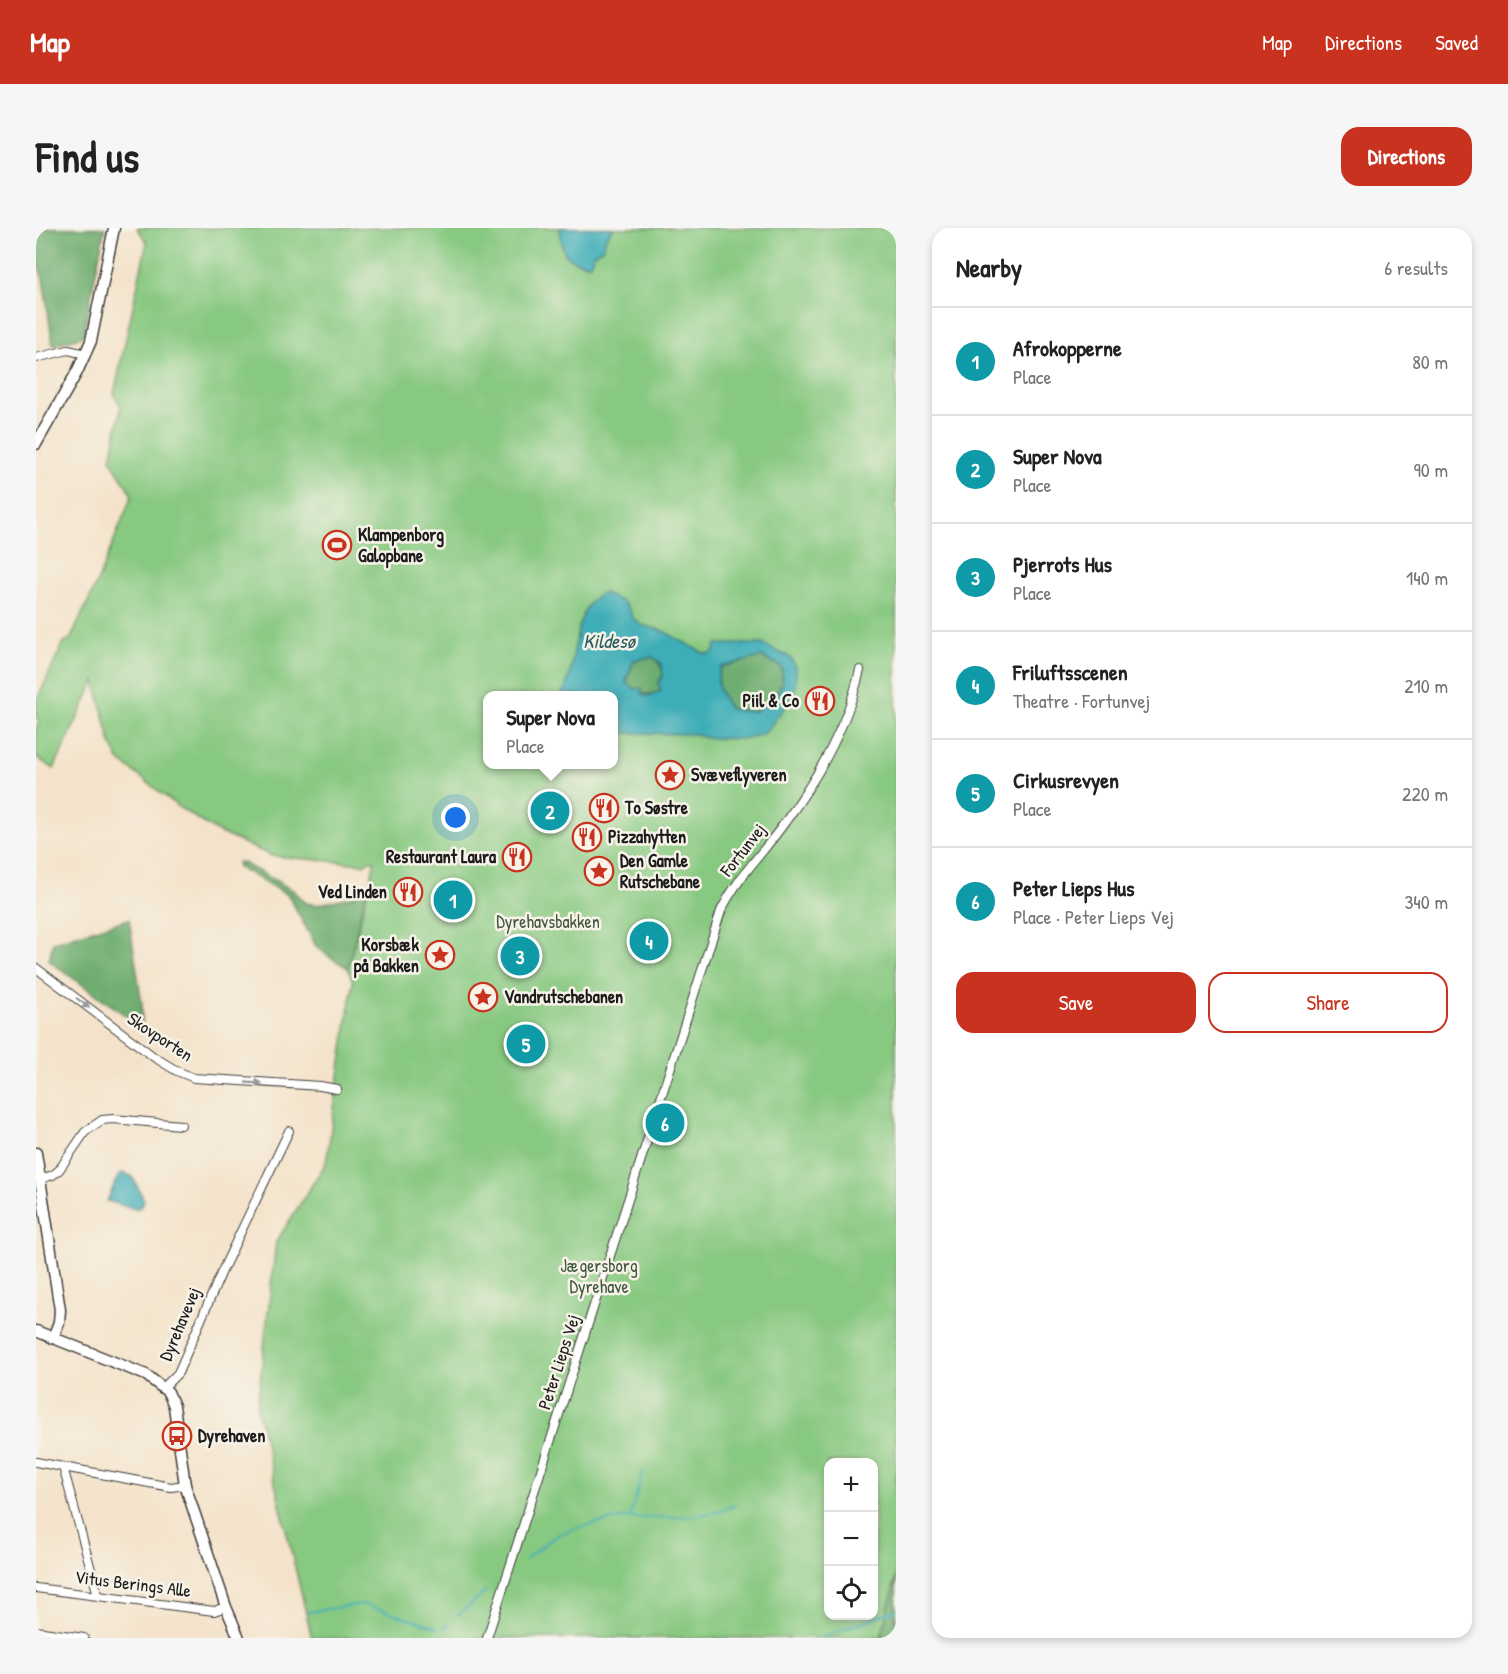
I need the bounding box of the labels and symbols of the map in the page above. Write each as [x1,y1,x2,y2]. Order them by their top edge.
place label: Klampenborg Galopbane [358,522,444,569]
sports icon: Klampenborg Galopbane [321,529,353,561]
water label: Kildesø [583,627,637,654]
restaurant icon: Piil & Co [804,685,836,717]
place label: Piil & Co [743,688,800,713]
place icon: Svæveflyveren [654,759,686,791]
place label: Svæveflyveren [691,762,787,788]
pin: 2 [530,788,570,834]
restaurant icon: To Søstre [588,792,620,824]
place label: To Søstre [624,795,689,820]
your location [441,803,470,832]
street label: Fortunvej [713,818,771,882]
restaurant icon: Pizzahytten [571,821,603,853]
place label: Pizzahytten [608,824,686,850]
restaurant icon: Restaurant Laura [501,841,533,873]
place label: Restaurant Laura [386,844,497,869]
place label: Den Gamle Rutschebane [620,848,701,894]
place icon: Den Gamle Rutschebane [583,855,615,887]
restaurant icon: Ved Linden [392,876,424,908]
pin: 1 [434,878,472,922]
place label: Ved Linden [317,879,387,904]
park label: Dyrehavsbakken [496,909,600,934]
pin: 4 [630,918,668,964]
place label: Korsbæk på Bakken [354,932,420,979]
pin: 3 [500,934,540,978]
place icon: Korsbæk på Bakken [424,939,456,971]
place icon: Vandrutschebanen [467,981,499,1013]
place label: Vandrutschebanen [504,984,623,1009]
one-way arrow [75,997,90,1009]
street label: Skovporten [123,1006,198,1067]
pin: 5 [506,1022,546,1066]
one-way arrow [245,1078,264,1087]
pin: 6 [646,1100,684,1146]
park label: Jægersborg Dyrehave [560,1253,638,1299]
street label: Dyrehavevej [153,1283,206,1365]
street label: Peter Lieps Vej [531,1311,586,1413]
bus stop icon: Dyrehaven [161,1420,193,1452]
place label: Dyrehaven [198,1423,265,1449]
street label: Vitus Berings Alle [74,1564,193,1603]

